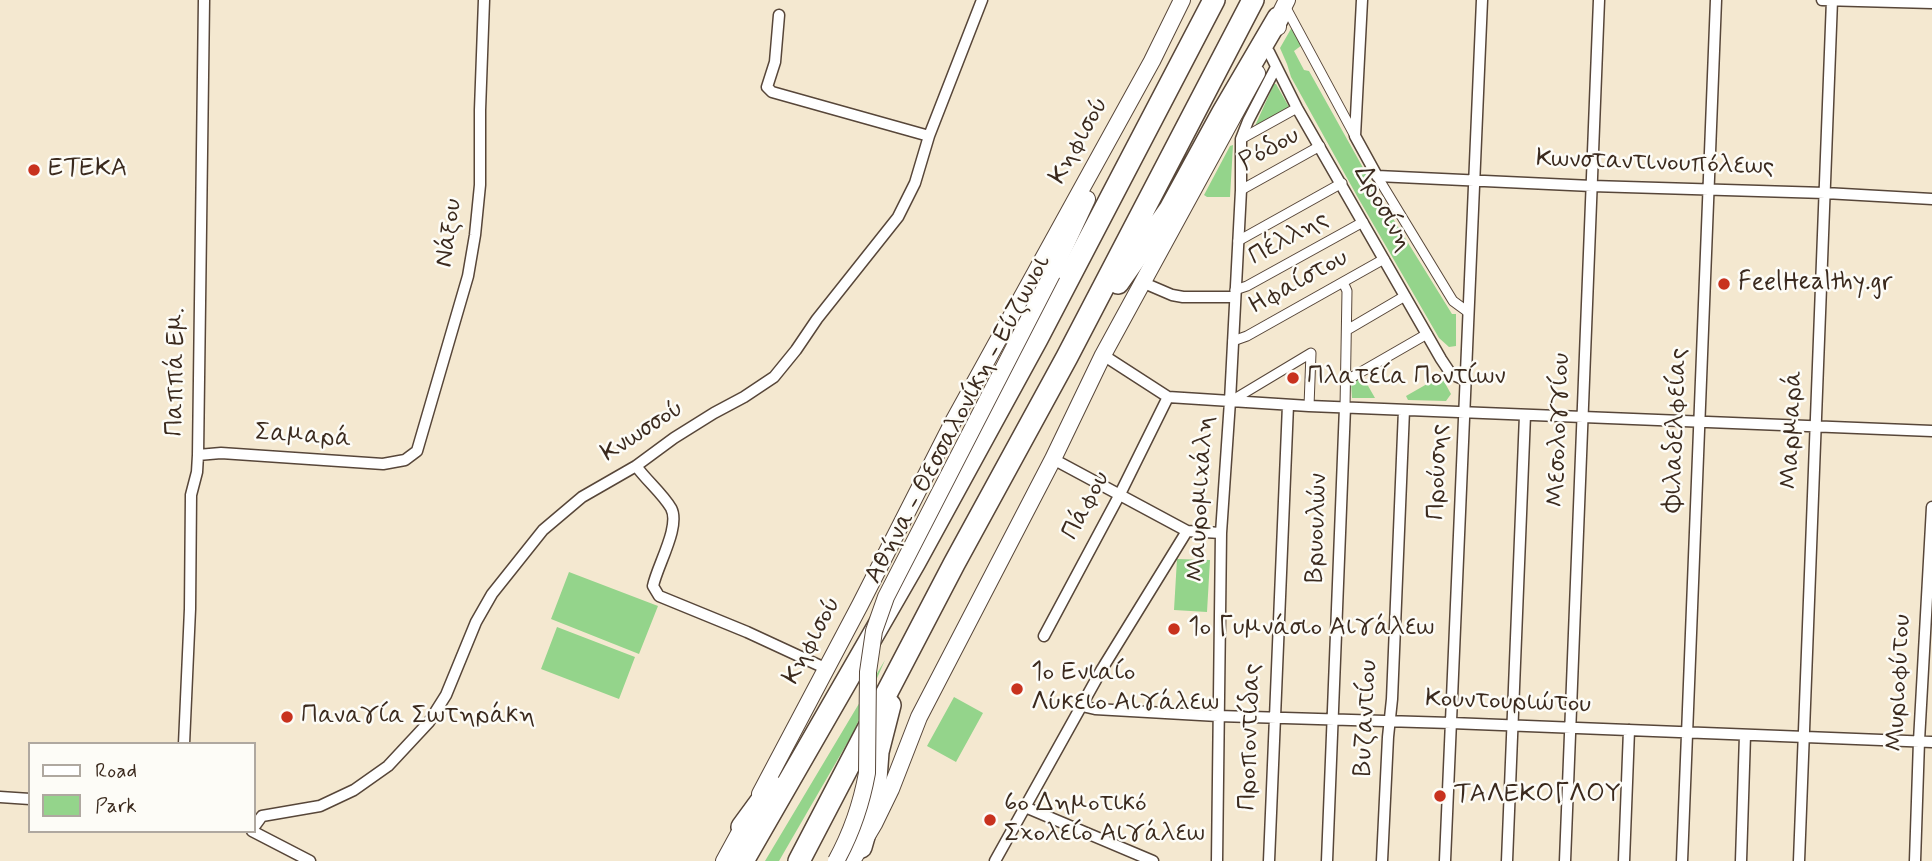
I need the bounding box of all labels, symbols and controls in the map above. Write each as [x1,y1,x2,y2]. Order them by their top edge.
street label: Κηφισού [1043,92,1117,190]
street label: Ρόδου [1235,121,1305,179]
street label: Κωνσταντινουπόλεως [1535,144,1775,184]
place label: ΕΤΕΚΑ [48,154,128,186]
street label: Δροσίνη [1346,161,1418,257]
marker: ΕΤΕΚΑ [26,162,42,178]
street label: Νάξου [430,197,470,269]
street label: Πέλλης [1244,204,1334,274]
street label: Ηφαίστου [1244,243,1354,323]
street label: Αθήνα - Θεσσαλονίκη - Εύζωνοι [859,250,1059,590]
place label: FeelHealthy.gr [1738,268,1893,300]
marker: FeelHealthy.gr [1716,276,1732,292]
street label: Παππά Εμ. [160,307,194,437]
street label: Φιλαδελφείας [1659,347,1695,513]
street label: Μεσολογγίου [1542,352,1578,508]
place label: Πλατεία Ποντίων [1307,362,1506,394]
marker: Πλατεία Ποντίων [1285,370,1301,386]
street label: Μαρμαρά [1775,370,1811,490]
street label: Κνωσσού [596,394,690,470]
street label: Μαυρομιχάλη [1182,415,1222,583]
street label: Σαμαρά [254,418,352,456]
street label: Προύσης [1422,424,1456,520]
street label: Πάφου [1056,466,1118,546]
street label: Βρυουλών [1300,473,1336,583]
street label: Κηφισού [777,592,849,690]
place label: 1ο Γυμνάσιο Αιγάλεω [1188,613,1434,645]
street label: Μυριοφύτου [1881,613,1919,753]
marker: 1ο Γυμνάσιο Αιγάλεω [1166,621,1182,637]
place label: 1ο Ενιαίο Λύκειο Αιγάλεω [1031,658,1219,720]
street label: Βυζαντίου [1348,659,1386,777]
street label: Προποντίδας [1233,663,1269,811]
marker: 1ο Ενιαίο Λύκειο Αιγάλεω [1009,681,1025,697]
street label: Κουντουριώτου [1425,685,1591,721]
place label: Παναγία Σωτηράκη [301,701,535,733]
marker: Παναγία Σωτηράκη [279,709,295,725]
legend [28,742,256,833]
text: Road [95,757,137,785]
place label: ΤΑΛΕΚΟΓΛΟΥ [1454,780,1621,812]
marker: ΤΑΛΕΚΟΓΛΟΥ [1432,788,1448,804]
place label: 6ο Δημοτικό Σχολείο Αιγάλεω [1004,789,1205,850]
text: Park [95,792,137,820]
marker: 6ο Δημοτικό Σχολείο Αιγάλεω [982,812,998,828]

